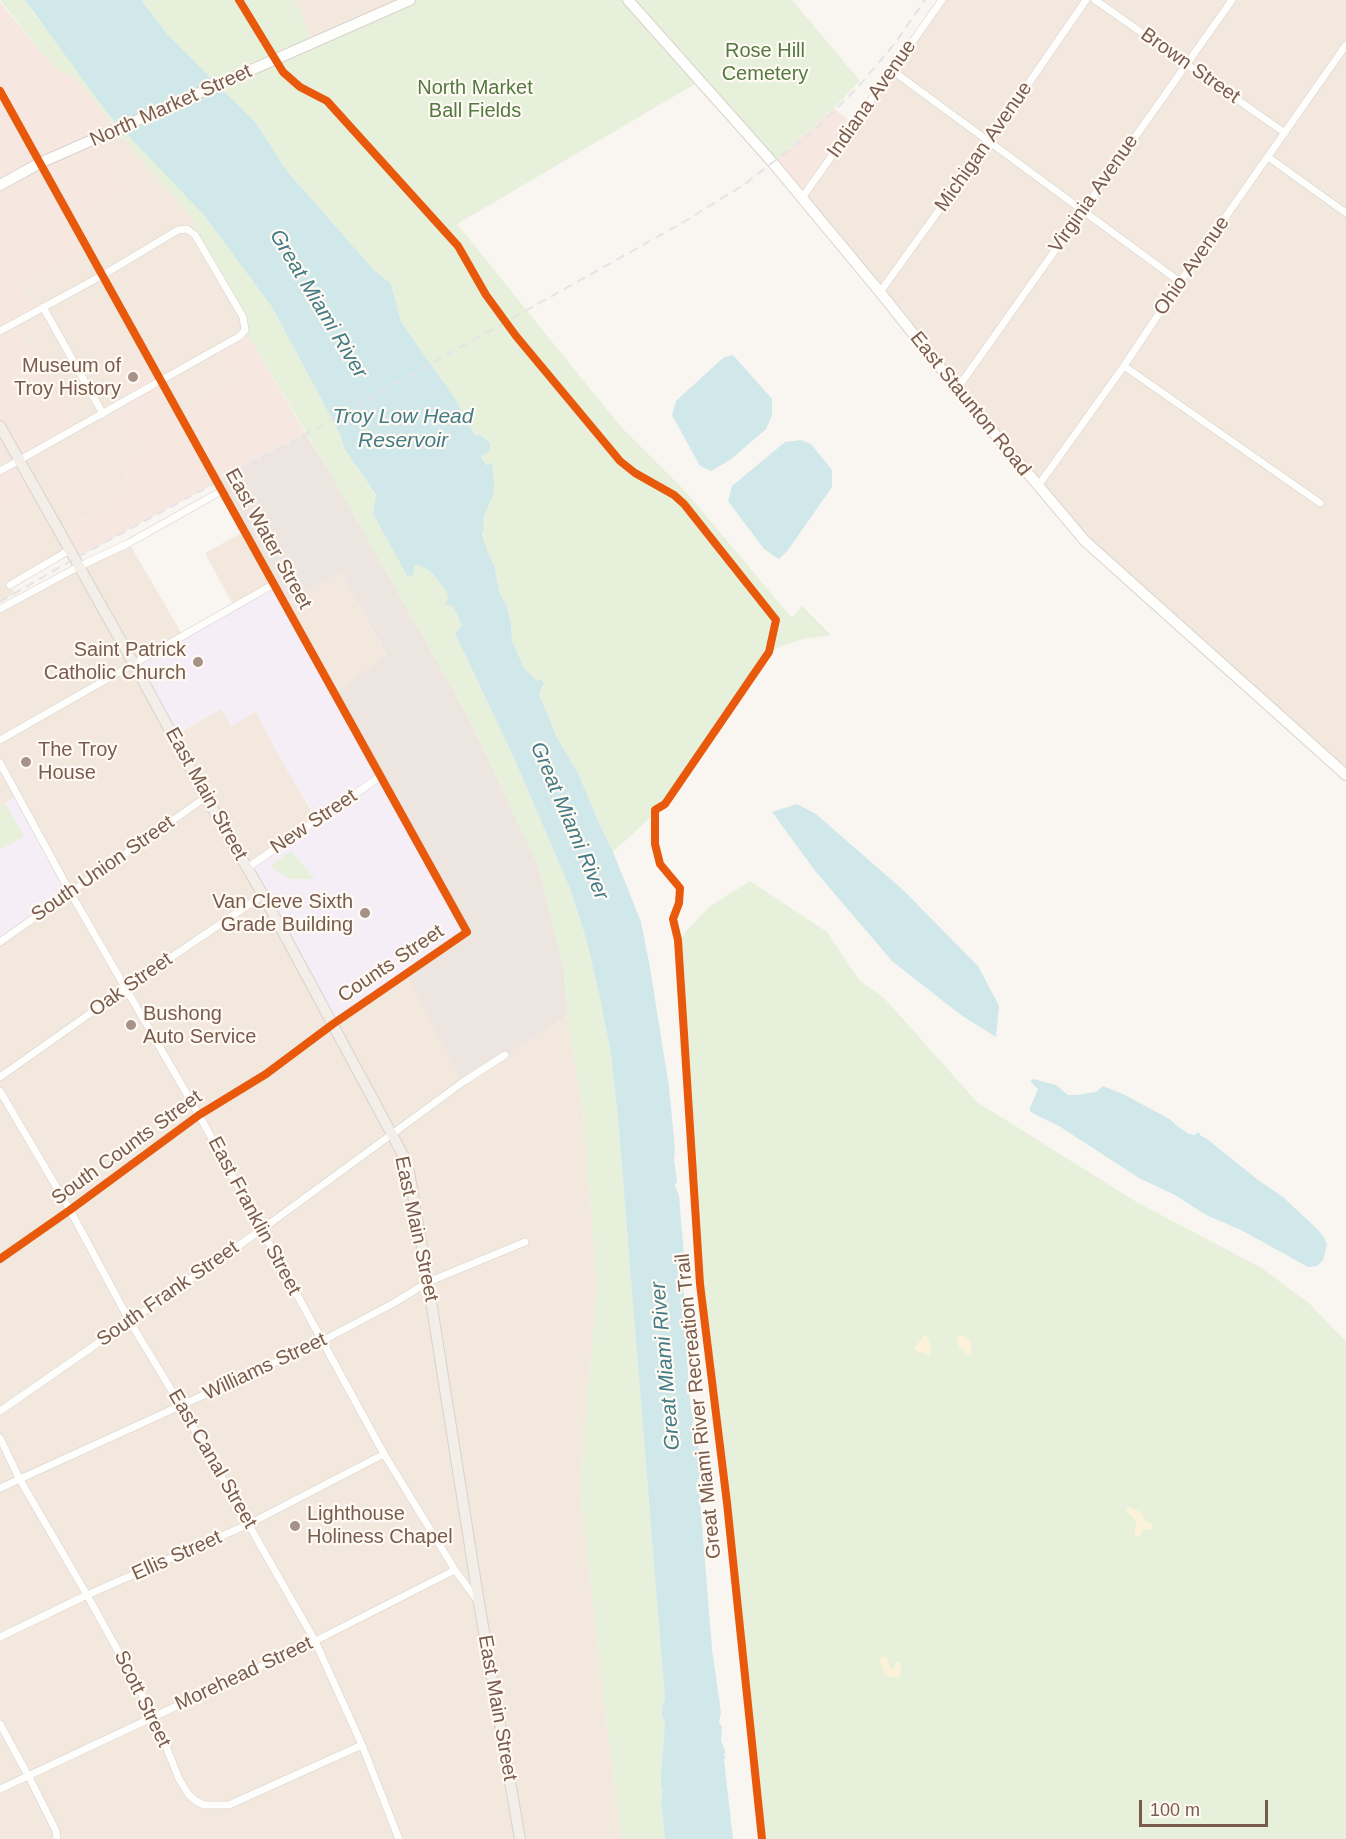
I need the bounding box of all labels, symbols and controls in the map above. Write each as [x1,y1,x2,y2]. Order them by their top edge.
street label: Brown Street [1136,23,1244,109]
street label: Indiana Avenue [822,35,922,163]
park label: Rose Hill Cemetery [722,39,808,86]
street label: North Market Street [86,60,256,152]
park label: North Market Ball Fields [417,76,533,123]
street label: Michigan Avenue [930,77,1038,217]
street label: Virginia Avenue [1044,130,1144,258]
street label: Ohio Avenue [1149,212,1235,320]
water label: Great Miami River [264,225,372,383]
street label: East Staunton Road [904,327,1036,481]
place label: Museum of Troy History [14,354,121,401]
marker: Museum of Troy History [126,370,140,384]
water label: Troy Low Head Reservoir [333,404,473,454]
street label: East Water Street [219,464,317,614]
place label: Saint Patrick Catholic Church [44,638,186,685]
marker: Saint Patrick Catholic Church [191,655,205,669]
street label: East Main Street [160,724,252,864]
place label: The Troy House [38,738,117,785]
water label: Great Miami River [524,738,614,904]
marker: The Troy House [19,755,33,769]
street label: New Street [266,784,362,860]
street label: South Union Street [27,811,179,927]
place label: Van Cleve Sixth Grade Building [212,890,353,937]
marker: Van Cleve Sixth Grade Building [358,906,372,920]
street label: Counts Street [334,920,448,1008]
street label: Oak Street [85,948,177,1022]
place label: Bushong Auto Service [143,1002,256,1049]
marker: Bushong Auto Service [124,1018,138,1032]
street label: South Counts Street [47,1085,207,1211]
street label: East Franklin Street [202,1133,306,1299]
street label: East Main Street [389,1154,443,1304]
street label: South Frank Street [92,1236,244,1352]
street label: Great Miami River Recreation Trail [671,1252,727,1560]
water label: Great Miami River [646,1281,686,1451]
street label: Williams Street [200,1328,330,1406]
street label: East Canal Street [162,1385,262,1533]
place label: Lighthouse Holiness Chapel [307,1502,453,1549]
marker: Lighthouse Holiness Chapel [288,1519,302,1533]
street label: Ellis Street [128,1526,226,1586]
street label: Morehead Street [171,1632,317,1716]
street label: East Main Street [472,1633,522,1783]
street label: Scott Street [108,1647,176,1751]
scale bar [1142,1788,1271,1826]
text: 100 m [1150,1800,1200,1820]

